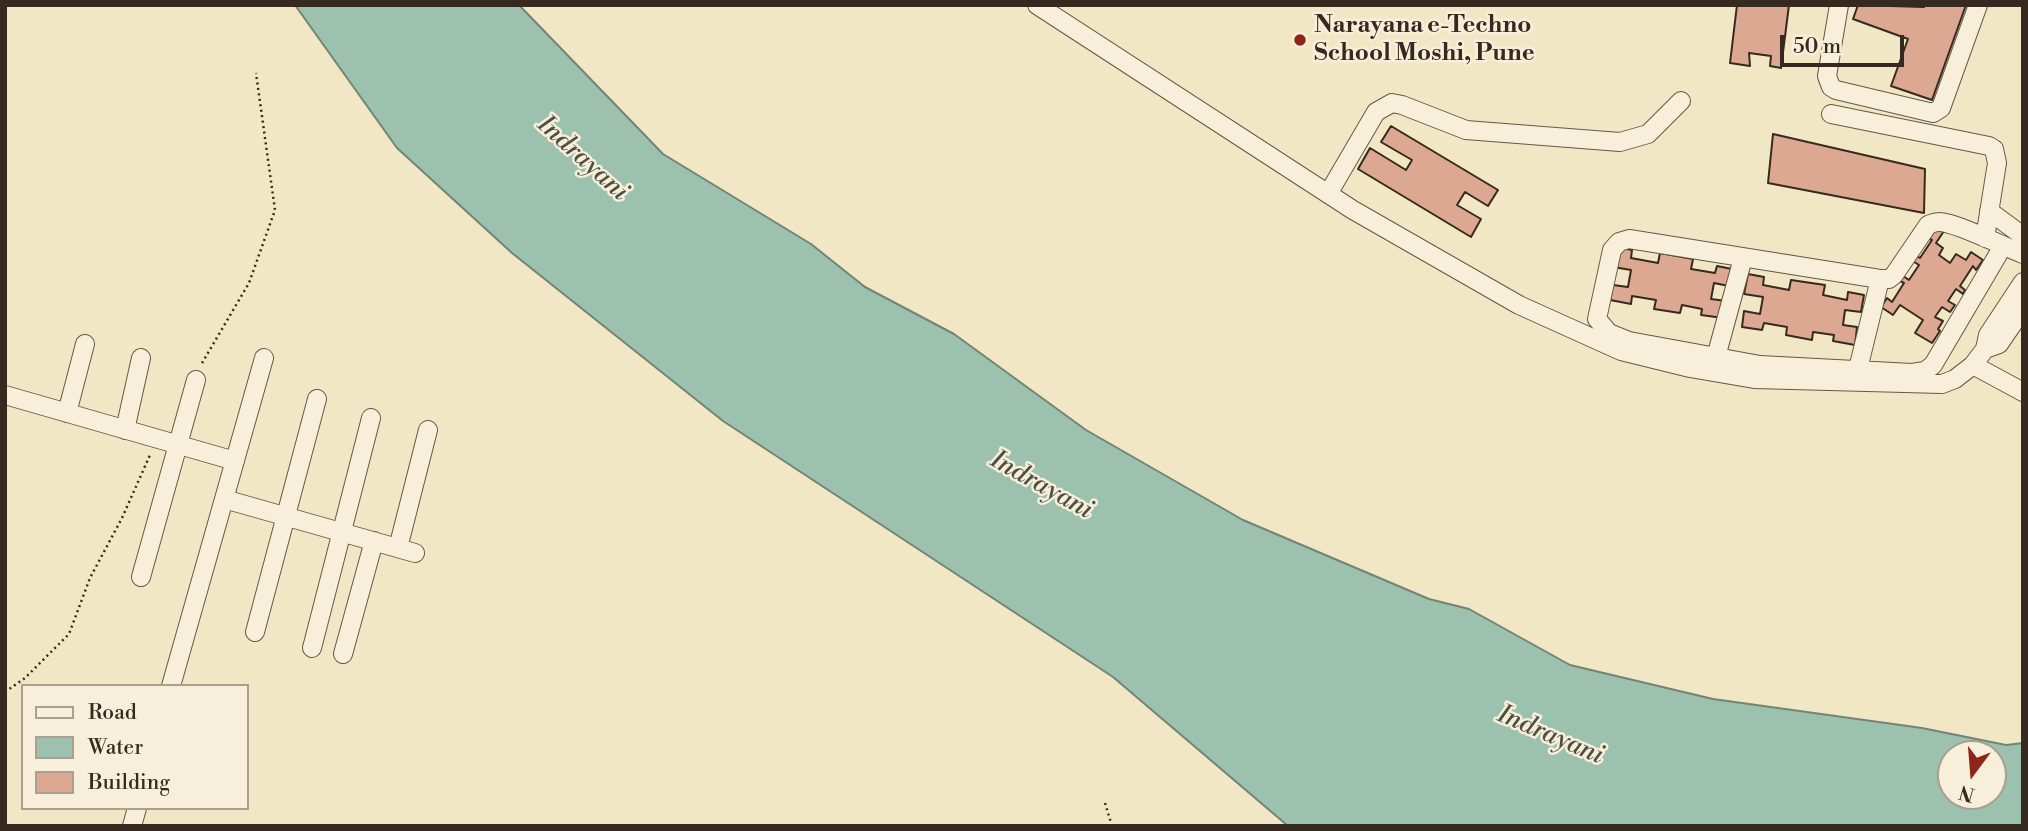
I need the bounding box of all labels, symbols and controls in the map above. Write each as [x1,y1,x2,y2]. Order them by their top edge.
place label: Narayana e-Techno School Moshi, Pune [1314,12,1535,68]
scale bar [1783,21,1907,65]
marker: Narayana e-Techno School Moshi, Pune [1292,32,1308,48]
text: 50 m [1793,34,1841,60]
water label: Indrayani [530,110,634,208]
water label: Indrayani [984,445,1098,527]
legend [21,684,248,810]
text: Road [88,700,137,726]
water label: Indrayani [1492,700,1608,772]
text: Water [88,735,143,761]
north arrow [1937,740,2007,810]
text: Building [88,770,170,796]
text: N [1956,780,1977,807]

